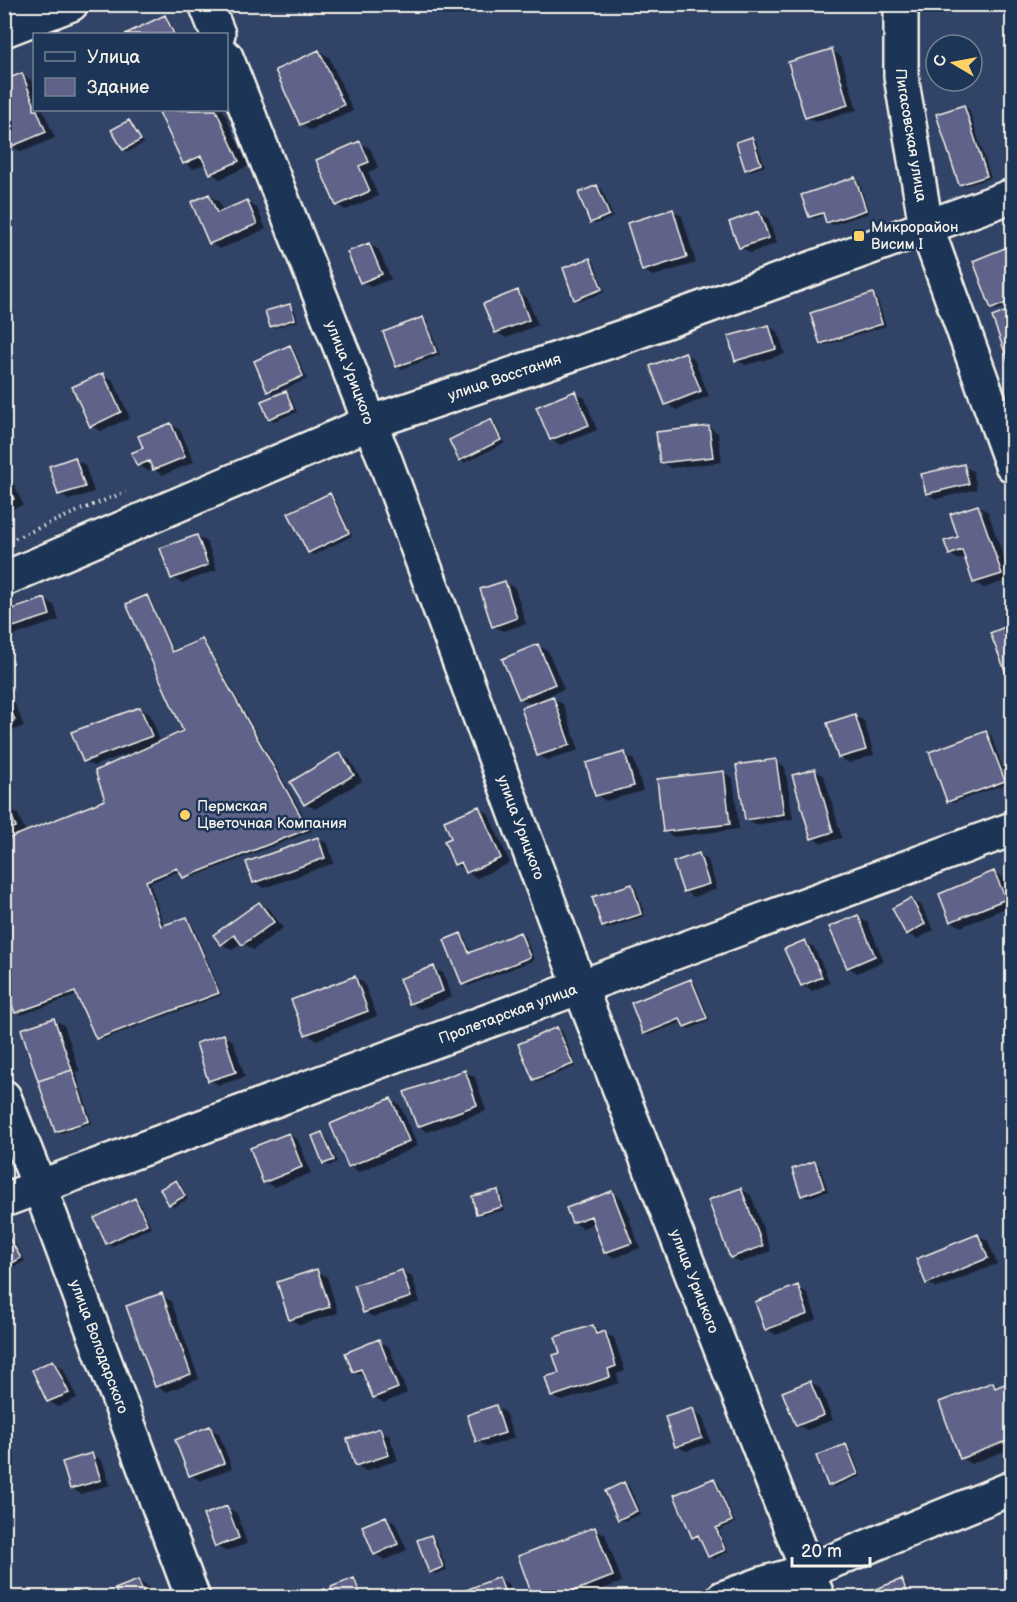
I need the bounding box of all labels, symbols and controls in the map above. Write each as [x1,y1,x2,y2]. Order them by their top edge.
legend [33,33,228,111]
north arrow [924,33,984,93]
text: Улица [87,47,141,68]
text: С [930,54,951,68]
street label: Пигасовская улица [892,69,931,203]
text: Здание [87,77,149,98]
place label: Микрорайон Висим I [871,218,958,254]
marker: Микрорайон Висим I [852,229,866,243]
street label: улица Урицкого [321,318,378,427]
street label: улица Восстания [445,349,564,405]
street label: улица Урицкого [493,772,549,882]
place label: Пермская Цветочная Компания [197,797,347,833]
marker: Пермская Цветочная Компания [178,808,192,822]
street label: Пролетарская улица [436,979,580,1048]
street label: улица Урицкого [666,1227,723,1336]
street label: улица Володарского [65,1277,133,1416]
scale bar [792,1530,870,1568]
text: 20 m [801,1541,842,1562]

